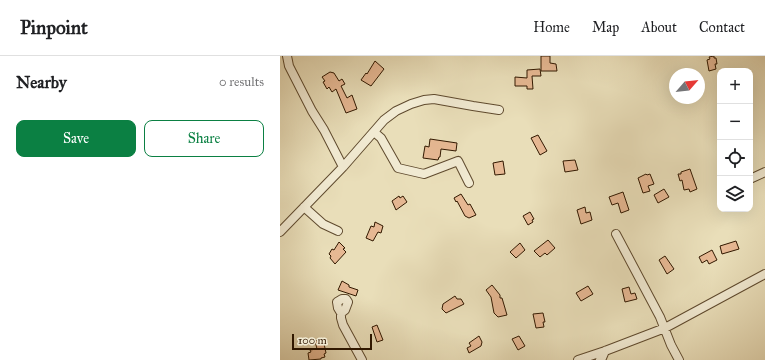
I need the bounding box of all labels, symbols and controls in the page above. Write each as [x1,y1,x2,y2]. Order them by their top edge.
text: Pinpoint [20,16,88,39]
text: Home [533,19,570,36]
text: Map [592,19,619,36]
text: About [641,19,677,36]
text: Contact [699,19,745,36]
north arrow [669,68,705,104]
map controls [717,68,753,212]
button: + [717,68,753,104]
text: Nearby [16,72,67,93]
text: 0 results [219,74,264,90]
button: − [717,104,753,140]
button: Save [16,120,136,157]
button: Share [144,120,264,157]
button: locate [717,140,753,176]
button: layers [717,176,753,212]
scale bar [292,332,372,351]
text: 100 m [298,334,327,347]

